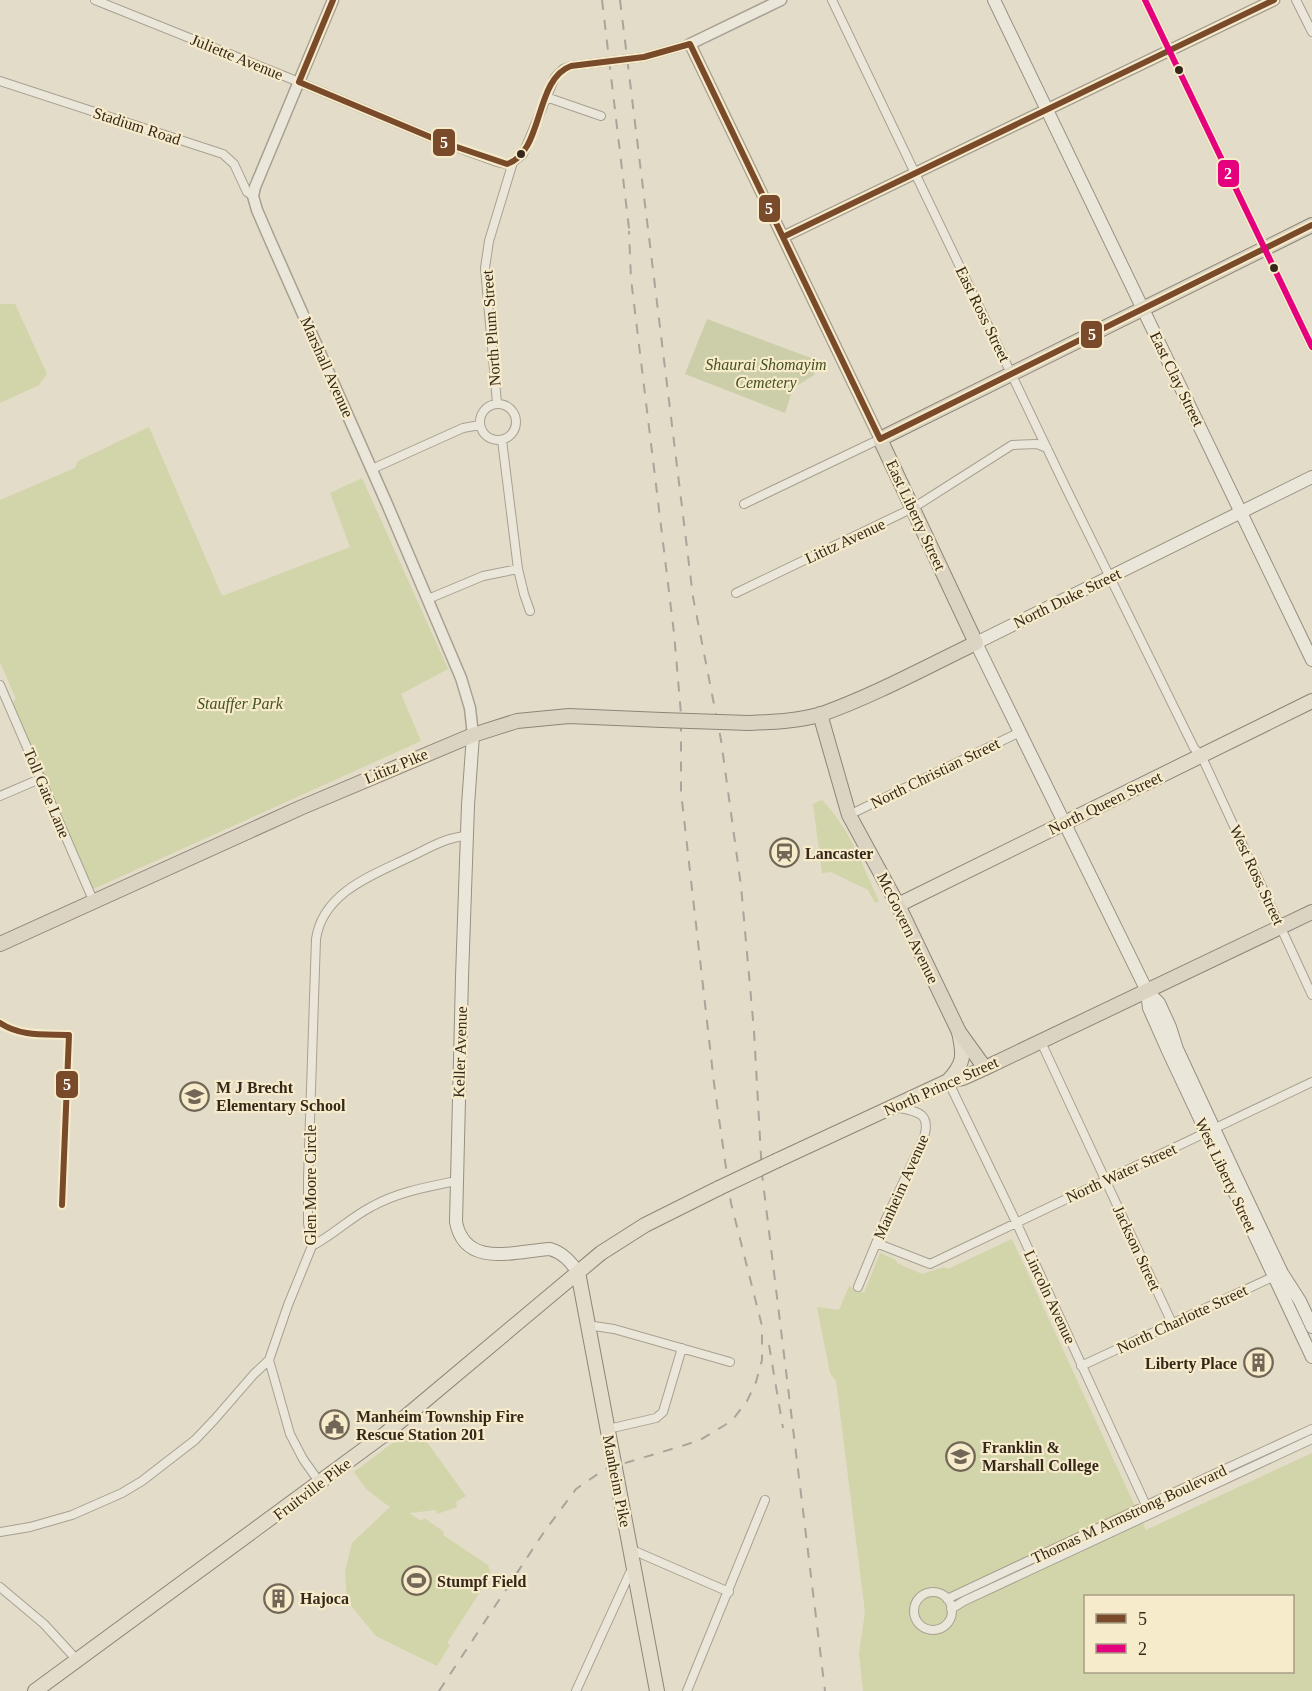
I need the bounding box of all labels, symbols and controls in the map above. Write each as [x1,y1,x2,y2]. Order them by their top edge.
street label: Juliette Avenue [188,31,286,83]
unlabelled marker [1173,64,1185,76]
street label: Stadium Road [91,104,183,148]
line badge: 5 [432,128,456,157]
text: 5 [440,134,448,151]
unlabelled marker [515,148,527,160]
line badge: 2 [1217,159,1240,188]
text: 2 [1224,165,1232,182]
line badge: 5 [758,194,781,223]
text: 5 [765,200,773,217]
unlabelled marker [1268,262,1280,274]
street label: East Ross Street [953,264,1014,365]
street label: North Plum Street [478,269,504,387]
street label: Marshall Avenue [297,314,357,420]
line badge: 5 [1080,320,1103,349]
text: 5 [1088,326,1096,343]
street label: East Clay Street [1146,329,1207,430]
park label: Shaurai Shomayim Cemetery [705,356,827,392]
street label: East Liberty Street [882,457,949,574]
street label: Lititz Avenue [802,515,888,567]
street label: North Duke Street [1011,564,1124,631]
park label: Stauffer Park [197,695,284,713]
street label: North Christian Street [868,734,1003,812]
street label: Lititz Pike [362,745,430,787]
street label: Toll Gate Lane [20,746,74,840]
street label: North Queen Street [1045,768,1165,838]
street label: West Ross Street [1226,822,1288,928]
station icon: Lancaster [768,837,800,869]
place label: Lancaster [805,845,873,862]
street label: McGovern Avenue [874,870,942,986]
street label: Keller Avenue [450,1006,470,1098]
street label: North Prince Street [881,1053,1001,1119]
line badge: 5 [55,1070,79,1099]
text: 5 [63,1076,71,1093]
place label: M J Brecht Elementary School [216,1079,346,1115]
school or university icon: M J Brecht Elementary School [179,1080,211,1112]
street label: West Liberty Street [1191,1115,1260,1236]
street label: Glen Moore Circle [302,1125,319,1245]
street label: Manheim Avenue [870,1132,932,1242]
street label: North Water Street [1063,1140,1180,1206]
street label: Jackson Street [1110,1203,1164,1294]
street label: Lincoln Avenue [1021,1247,1079,1347]
street label: North Charlotte Street [1114,1281,1251,1357]
building icon: Liberty Place [1242,1347,1274,1379]
place label: Liberty Place [1145,1355,1237,1373]
place label: Manheim Township Fire Rescue Station 201 [356,1408,524,1443]
public building icon: Manheim Township Fire Rescue Station 201 [319,1409,351,1441]
street label: Manheim Pike [600,1433,634,1529]
place label: Franklin & Marshall College [982,1439,1099,1475]
school or university icon: Franklin & Marshall College [945,1440,977,1472]
street label: Fruitville Pike [270,1455,354,1523]
street label: Thomas M Armstrong Boulevard [1029,1461,1229,1568]
sports icon: Stumpf Field [400,1565,432,1597]
place label: Stumpf Field [437,1573,526,1591]
building icon: Hajoca [263,1582,295,1614]
place label: Hajoca [300,1590,349,1608]
legend [1084,1595,1294,1673]
text: 5 [1138,1609,1147,1629]
text: 2 [1138,1639,1147,1659]

